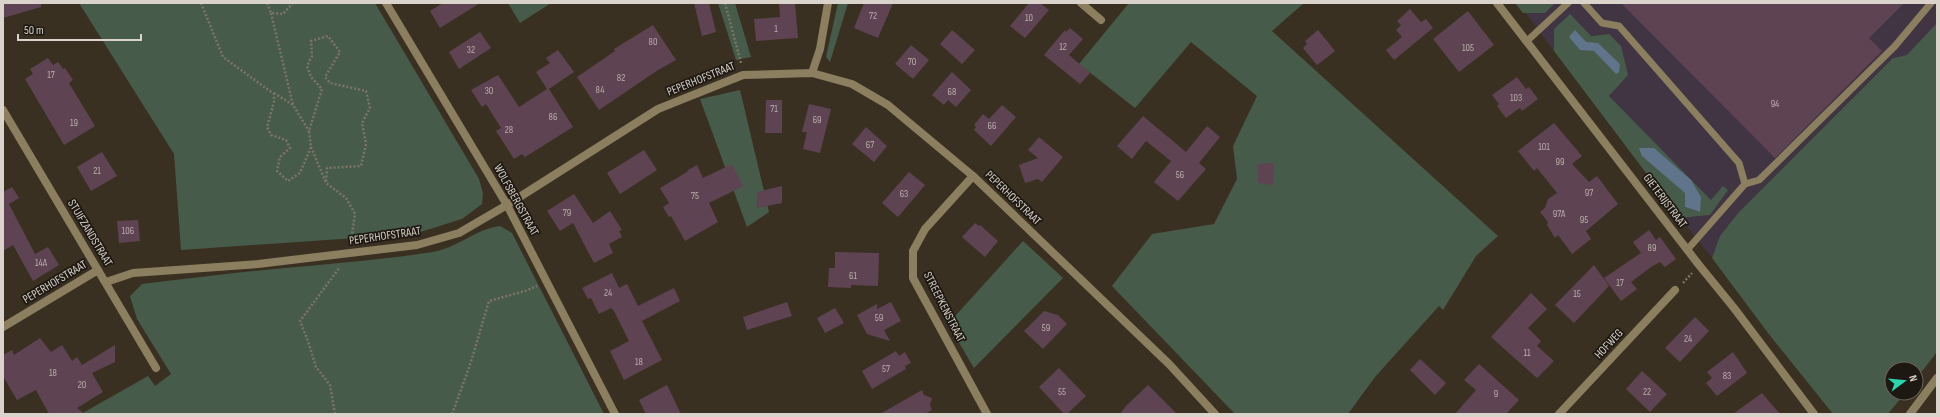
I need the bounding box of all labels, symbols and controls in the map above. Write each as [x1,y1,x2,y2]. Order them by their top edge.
house number: 72 [869,10,877,22]
house number: 10 [1025,12,1033,24]
scale bar [18,16,141,42]
text: 50 m [24,23,44,38]
house number: 1 [774,23,778,35]
house number: 80 [649,36,657,48]
house number: 12 [1059,41,1067,53]
house number: 105 [1462,42,1474,54]
house number: 32 [467,44,475,56]
house number: 70 [908,56,916,68]
street label: PEPERHOFSTRAAT [665,58,737,99]
house number: 17 [47,69,55,81]
house number: 82 [617,72,625,84]
house number: 84 [596,84,604,96]
house number: 30 [485,85,493,97]
house number: 68 [948,86,956,98]
house number: 103 [1510,92,1522,104]
house number: 94 [1771,98,1779,110]
house number: 71 [770,103,778,115]
house number: 86 [549,111,557,123]
house number: 69 [813,114,821,126]
house number: 19 [70,117,78,129]
house number: 66 [988,120,996,132]
house number: 28 [505,124,513,136]
house number: 67 [866,139,874,151]
house number: 101 [1538,141,1550,153]
house number: 99 [1556,156,1564,168]
street label: WOLFSBERGSTRAAT [490,162,542,239]
house number: 21 [93,165,101,177]
street label: PEPERHOFSTRAAT [982,167,1044,229]
house number: 56 [1176,169,1184,181]
street label: GIETERIJSTRAAT [1640,171,1690,231]
house number: 97 [1585,187,1593,199]
house number: 63 [900,188,908,200]
house number: 75 [691,190,699,202]
street label: STUIFZANDSTRAAT [64,197,116,269]
house number: 79 [563,207,571,219]
house number: 97A [1553,208,1566,220]
house number: 95 [1580,214,1588,226]
street label: PEPERHOFSTRAAT [348,224,422,248]
house number: 106 [122,225,134,237]
house number: 89 [1648,242,1656,254]
street label: PEPERHOFSTRAAT [20,257,90,307]
house number: 14A [35,257,48,269]
street label: STREEPKENSTRAAT [920,269,968,345]
house number: 61 [849,270,857,282]
house number: 17 [1616,277,1624,289]
house number: 24 [604,287,612,299]
house number: 15 [1573,288,1581,300]
house number: 59 [875,312,883,324]
house number: 59 [1042,322,1050,334]
street label: HOFWEG [1591,326,1627,362]
house number: 24 [1684,333,1692,345]
house number: 11 [1524,347,1531,359]
house number: 18 [635,356,643,368]
north arrow [1884,361,1924,401]
house number: 57 [882,363,890,375]
house number: 18 [49,367,57,379]
house number: 83 [1723,370,1731,382]
text: N [1906,374,1920,383]
house number: 20 [78,379,86,391]
house number: 55 [1058,386,1066,398]
house number: 22 [1643,386,1651,398]
house number: 9 [1494,388,1498,400]

